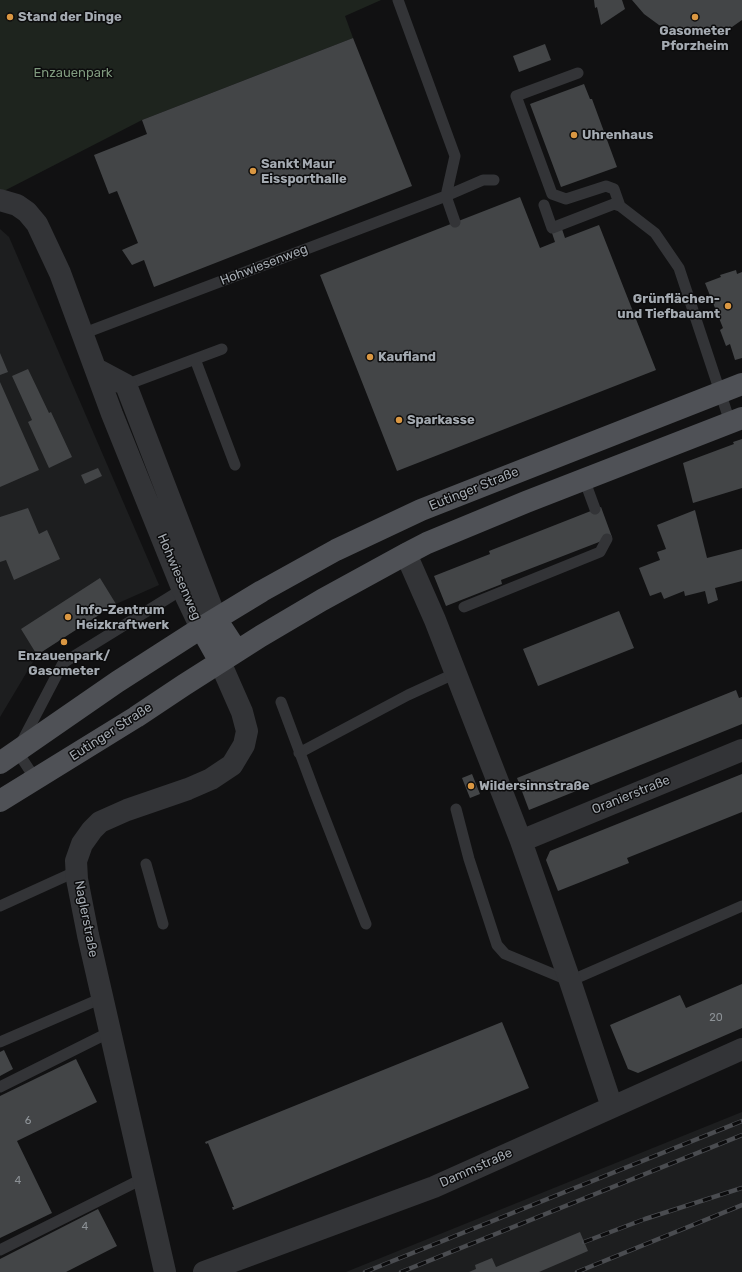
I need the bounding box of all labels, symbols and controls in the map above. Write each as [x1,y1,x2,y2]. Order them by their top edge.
place label: Stand der Dinge [18,9,122,25]
marker: Stand der Dinge [5,12,15,22]
marker: Gasometer Pforzheim [690,12,700,22]
place label: Gasometer Pforzheim [659,23,731,54]
park label: Enzauenpark [33,65,113,81]
place label: Uhrenhaus [582,127,653,143]
marker: Uhrenhaus [569,130,579,140]
place label: Sankt Maur Eissporthalle [261,156,347,187]
marker: Sankt Maur Eissporthalle [248,166,258,176]
street label: Hohwiesenweg [218,241,310,289]
place label: Grünflächen- und Tiefbauamt [617,291,720,322]
marker: Grünflächen- und Tiefbauamt [723,301,733,311]
place label: Kaufland [378,349,436,365]
marker: Kaufland [365,352,375,362]
place label: Sparkasse [407,412,475,428]
marker: Sparkasse [394,415,404,425]
street label: Eutinger Straße [427,464,521,514]
street label: Hohwiesenweg [154,531,204,623]
place label: Info-Zentrum Heizkraftwerk [76,602,169,633]
marker: Info-Zentrum Heizkraftwerk [63,612,73,622]
marker: Enzauenpark/ Gasometer [59,637,69,647]
place label: Enzauenpark/ Gasometer [18,648,110,679]
street label: Eutinger Straße [67,700,155,764]
street label: Oranierstraße [590,772,672,818]
place label: Wildersinnstraße [479,778,589,794]
marker: Wildersinnstraße [466,781,476,791]
street label: Naglerstraße [71,879,101,959]
house number: 20 [709,1011,723,1025]
house number: 6 [25,1114,31,1128]
street label: Dammstraße [437,1145,515,1191]
house number: 4 [15,1174,21,1188]
house number: 4 [82,1220,88,1234]

